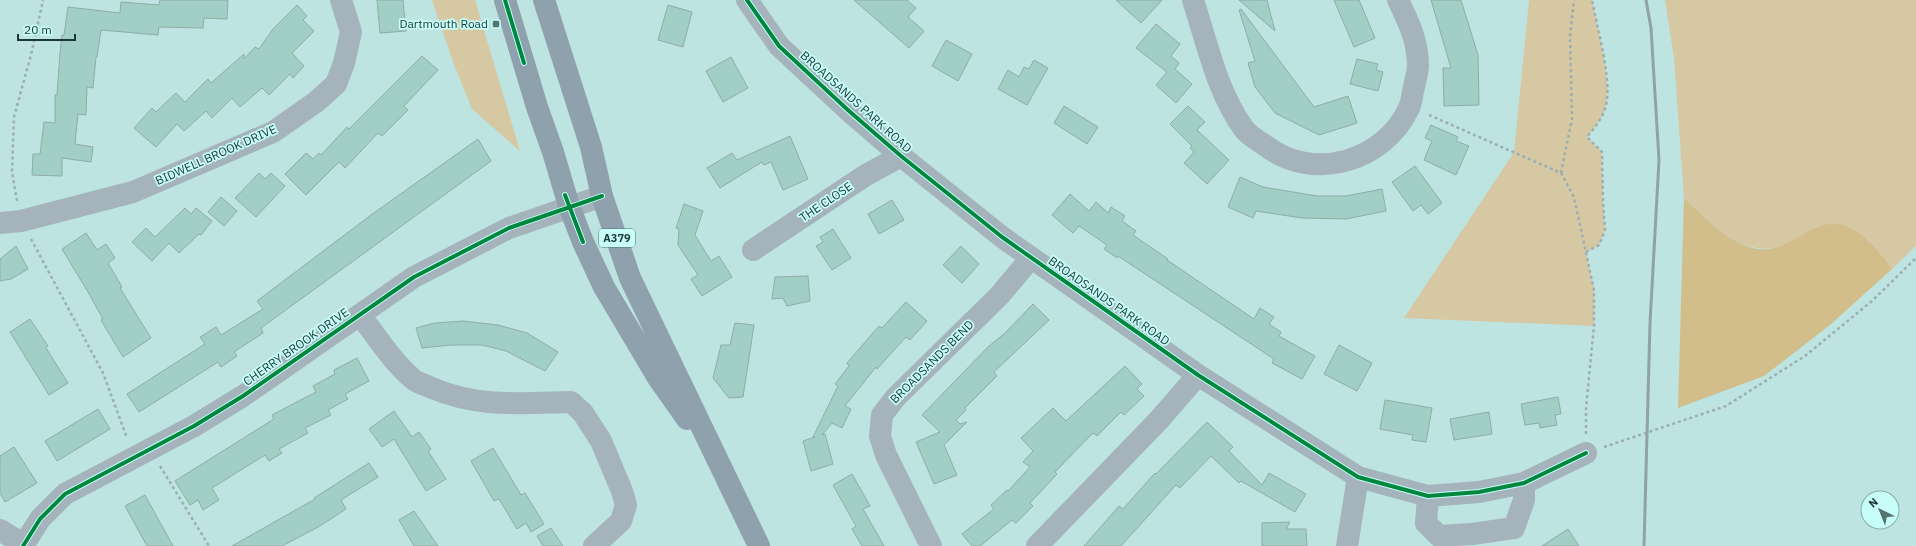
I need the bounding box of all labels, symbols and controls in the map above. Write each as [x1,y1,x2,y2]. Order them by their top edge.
scale bar [18,16,75,42]
place label: Dartmouth Road [399,16,488,31]
marker: Dartmouth Road [491,19,501,29]
text: 20 m [24,22,52,37]
street label: BROADSANDS PARK ROAD [798,48,915,156]
street label: BIDWELL BROOK DRIVE [153,121,279,188]
street label: THE CLOSE [796,178,855,225]
road number: A379 [599,229,635,247]
street label: BROADSANDS PARK ROAD [1046,253,1173,348]
street label: CHERRY BROOK DRIVE [240,304,351,389]
street label: BROADSANDS BEND [887,317,976,406]
north arrow [1860,490,1900,530]
text: N [1865,495,1881,511]

